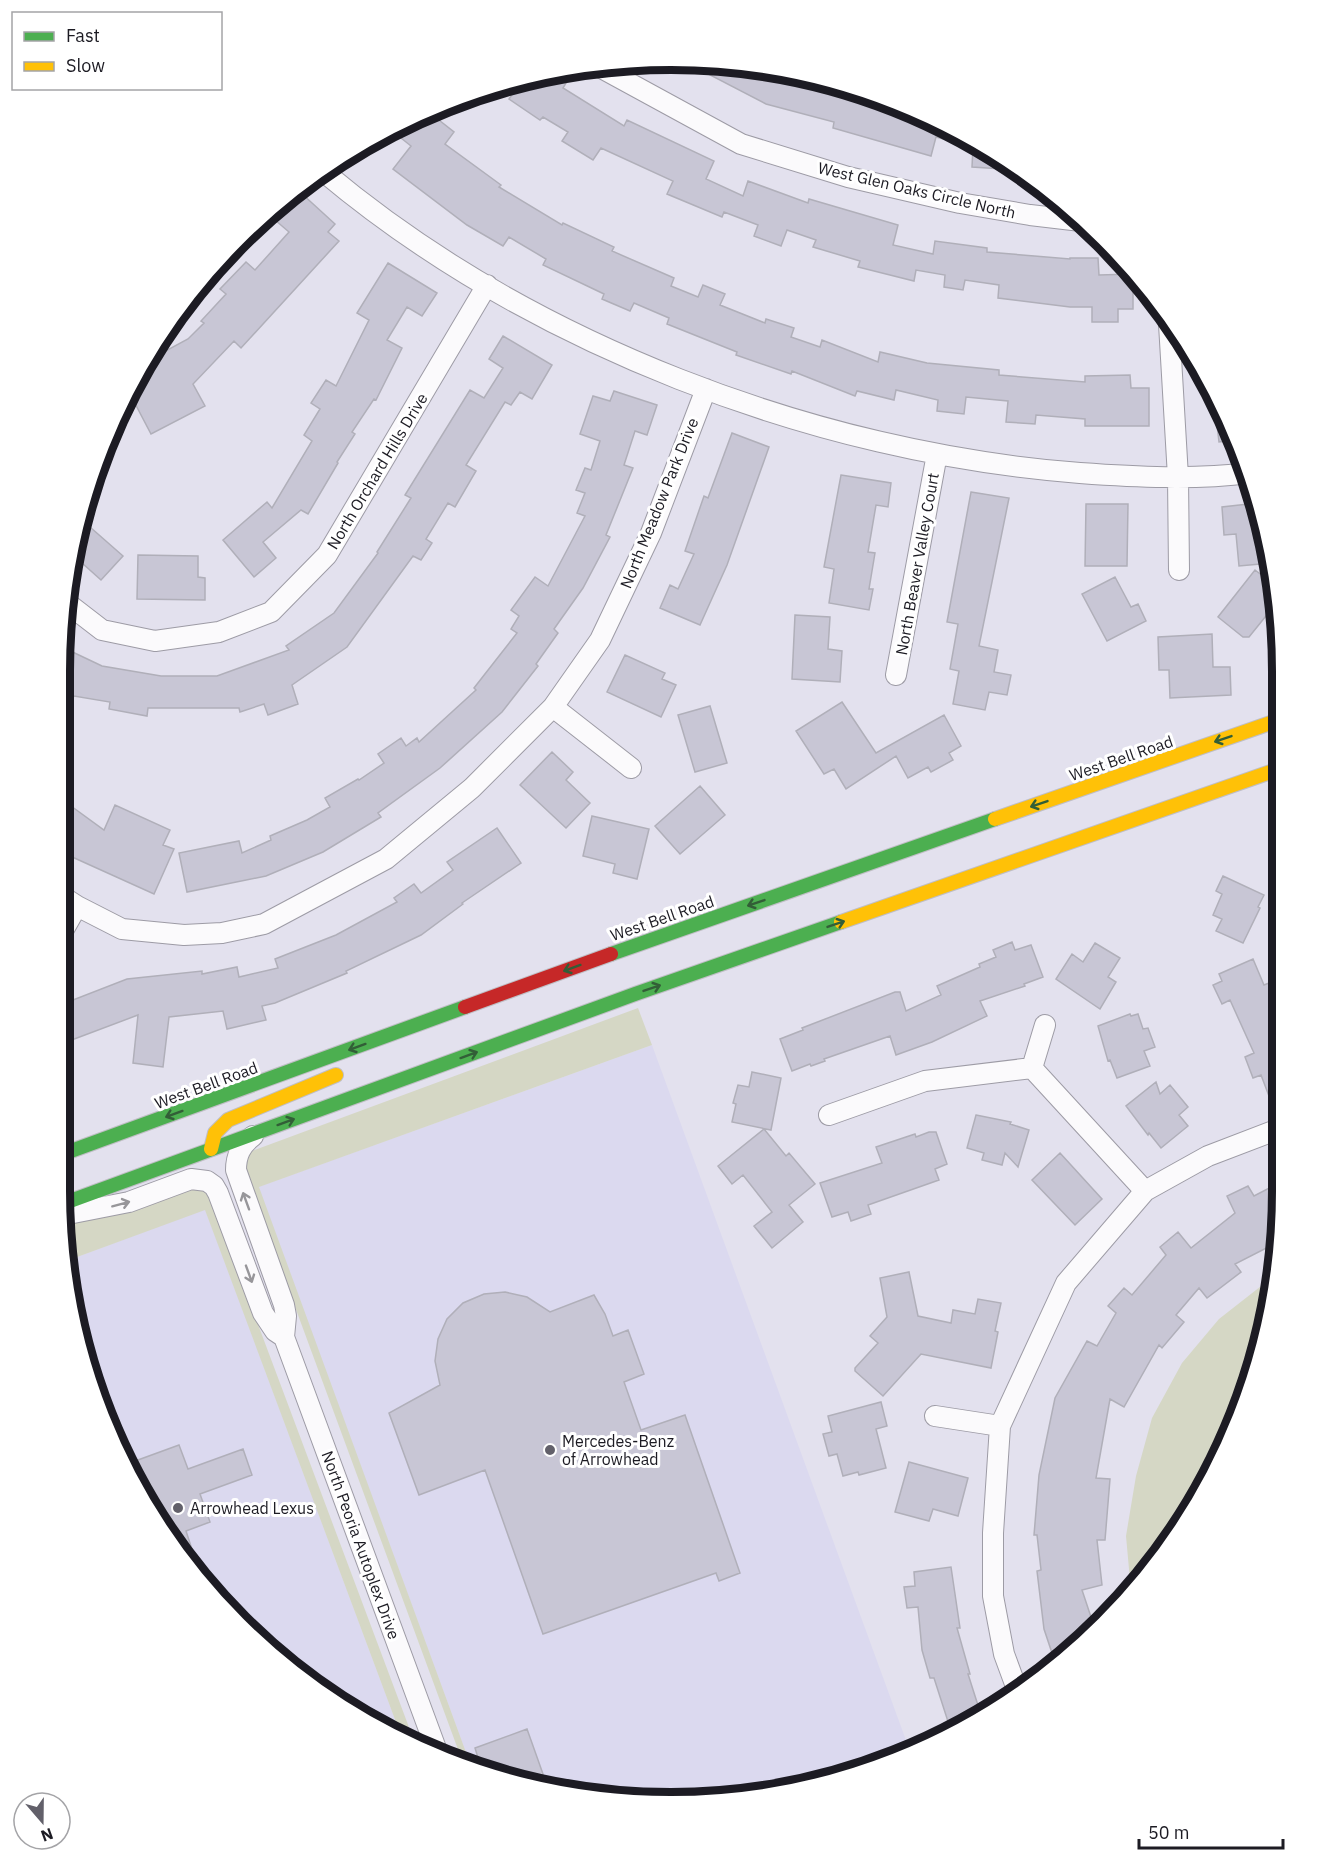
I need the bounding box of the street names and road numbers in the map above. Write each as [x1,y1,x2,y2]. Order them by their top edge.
street label: West Glen Oaks Circle North [816,158,1018,222]
street label: North Orchard Hills Drive [322,389,432,553]
street label: North Meadow Park Drive [616,414,703,591]
street label: North Beaver Valley Court [891,471,943,657]
street label: West Bell Road [1067,731,1175,785]
street label: West Bell Road [608,891,716,945]
street label: West Bell Road [152,1057,260,1113]
street label: North Peoria Autoplex Drive [318,1448,405,1642]

